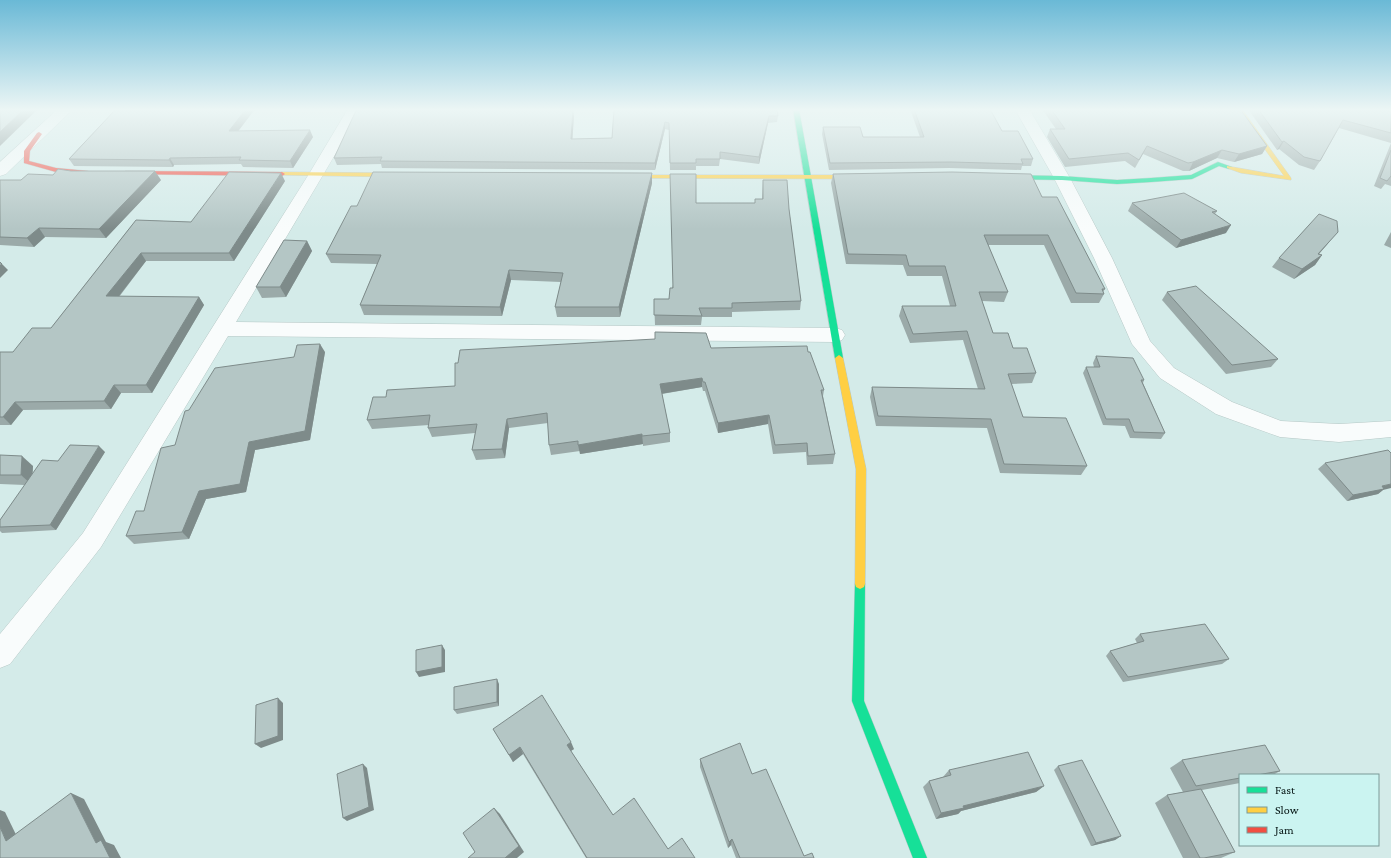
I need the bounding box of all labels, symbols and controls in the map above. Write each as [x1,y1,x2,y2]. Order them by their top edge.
legend [1239,774,1379,846]
text: Fast [1275,783,1296,797]
text: Slow [1275,803,1299,817]
text: Jam [1274,823,1294,837]

